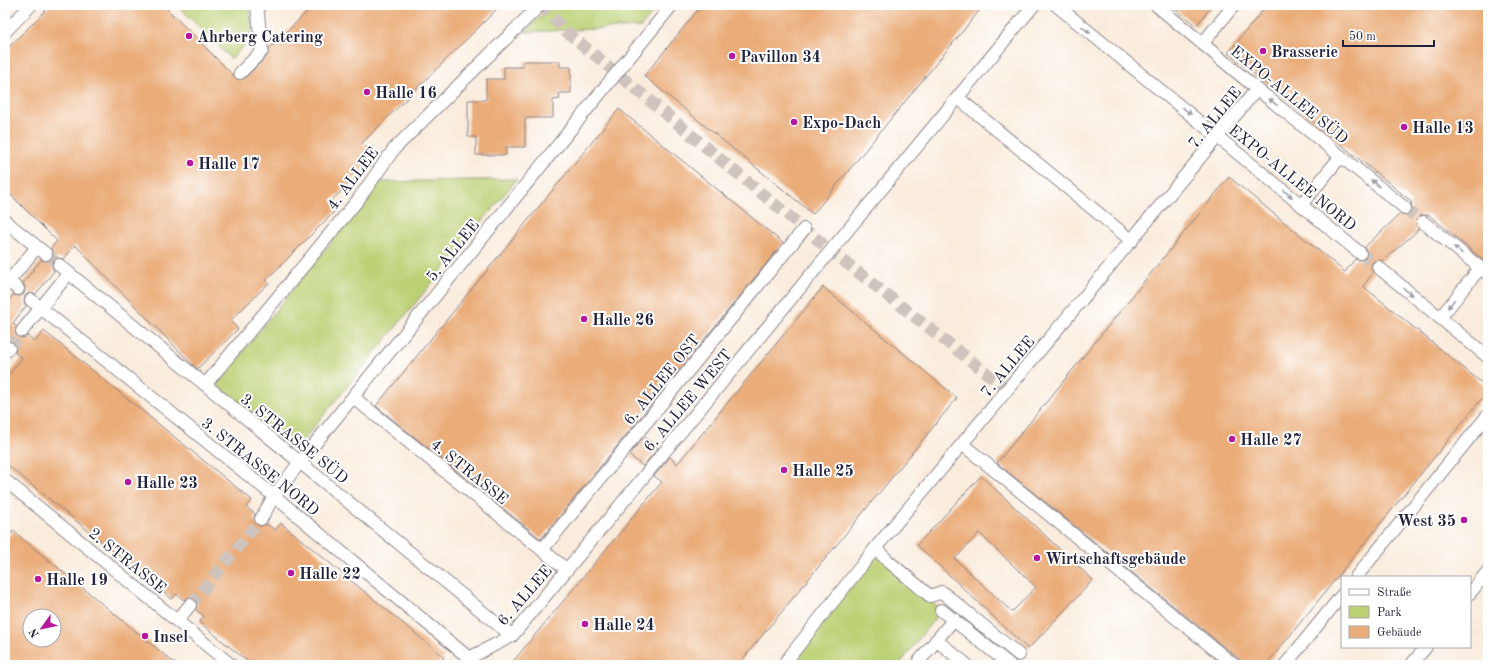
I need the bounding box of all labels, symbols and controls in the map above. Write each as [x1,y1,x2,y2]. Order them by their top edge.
scale bar [1343,22,1434,48]
one-way arrow [1081,25,1091,34]
place label: Ahrberg Catering [197,30,323,46]
text: 50 m [1349,30,1376,43]
marker: Ahrberg Catering [184,31,194,41]
street label: EXPO-ALLEE SÜD [1227,40,1353,148]
place label: Brasserie [1271,45,1338,61]
marker: Brasserie [1258,46,1268,56]
place label: Pavillon 34 [740,50,821,66]
marker: Pavillon 34 [727,51,737,61]
street label: 7. ALLEE [1186,84,1245,152]
place label: Halle 16 [375,86,437,102]
marker: Halle 16 [362,87,372,97]
one-way arrow [1268,98,1279,106]
one-way arrow [1181,107,1192,116]
place label: Expo-Dach [802,116,881,132]
marker: Expo-Dach [789,117,799,127]
place label: Halle 13 [1412,121,1474,137]
street label: EXPO-ALLEE NORD [1225,122,1358,235]
marker: Halle 13 [1399,122,1409,132]
street label: 4. ALLEE [325,145,382,214]
place label: Halle 17 [198,157,260,173]
marker: Halle 17 [185,158,195,168]
one-way arrow [1369,179,1380,188]
one-way arrow [1282,189,1293,198]
street label: 5. ALLEE [424,217,483,285]
one-way arrow [1452,245,1463,254]
one-way arrow [1403,287,1413,296]
one-way arrow [1447,298,1456,309]
place label: Halle 26 [592,313,654,329]
marker: Halle 26 [579,314,589,324]
street label: 6. ALLEE OST [621,332,704,428]
street label: 7. ALLEE [979,334,1038,401]
street label: 6. ALLEE WEST [641,347,736,455]
street label: 3. STRASSE SÜD [237,388,353,488]
street label: 3. STRASSE NORD [198,415,322,520]
place label: Halle 27 [1240,433,1302,449]
marker: Halle 27 [1227,434,1237,444]
street label: 4. STRASSE [427,437,510,508]
place label: Halle 25 [792,464,854,480]
marker: Halle 25 [779,465,789,475]
place label: Halle 23 [136,476,198,492]
marker: Halle 23 [123,477,133,487]
place label: West 35 [1397,514,1456,530]
marker: West 35 [1459,515,1469,525]
street label: 2. STRASSE [85,526,168,597]
place label: Wirtschaftsgebäude [1045,552,1186,568]
marker: Wirtschaftsgebäude [1032,553,1042,563]
street label: 6. ALLEE [495,563,556,629]
place label: Halle 22 [299,567,361,583]
marker: Halle 22 [286,568,296,578]
place label: Halle 19 [46,573,108,589]
marker: Halle 19 [33,574,43,584]
legend [1341,576,1471,648]
text: Straße [1377,587,1412,599]
text: Park [1377,607,1402,619]
north arrow [22,608,62,648]
place label: Halle 24 [593,618,655,634]
marker: Halle 24 [580,619,590,629]
text: N [28,626,42,639]
text: Gebäude [1377,627,1422,639]
place label: Insel [153,630,188,646]
marker: Insel [140,631,150,641]

